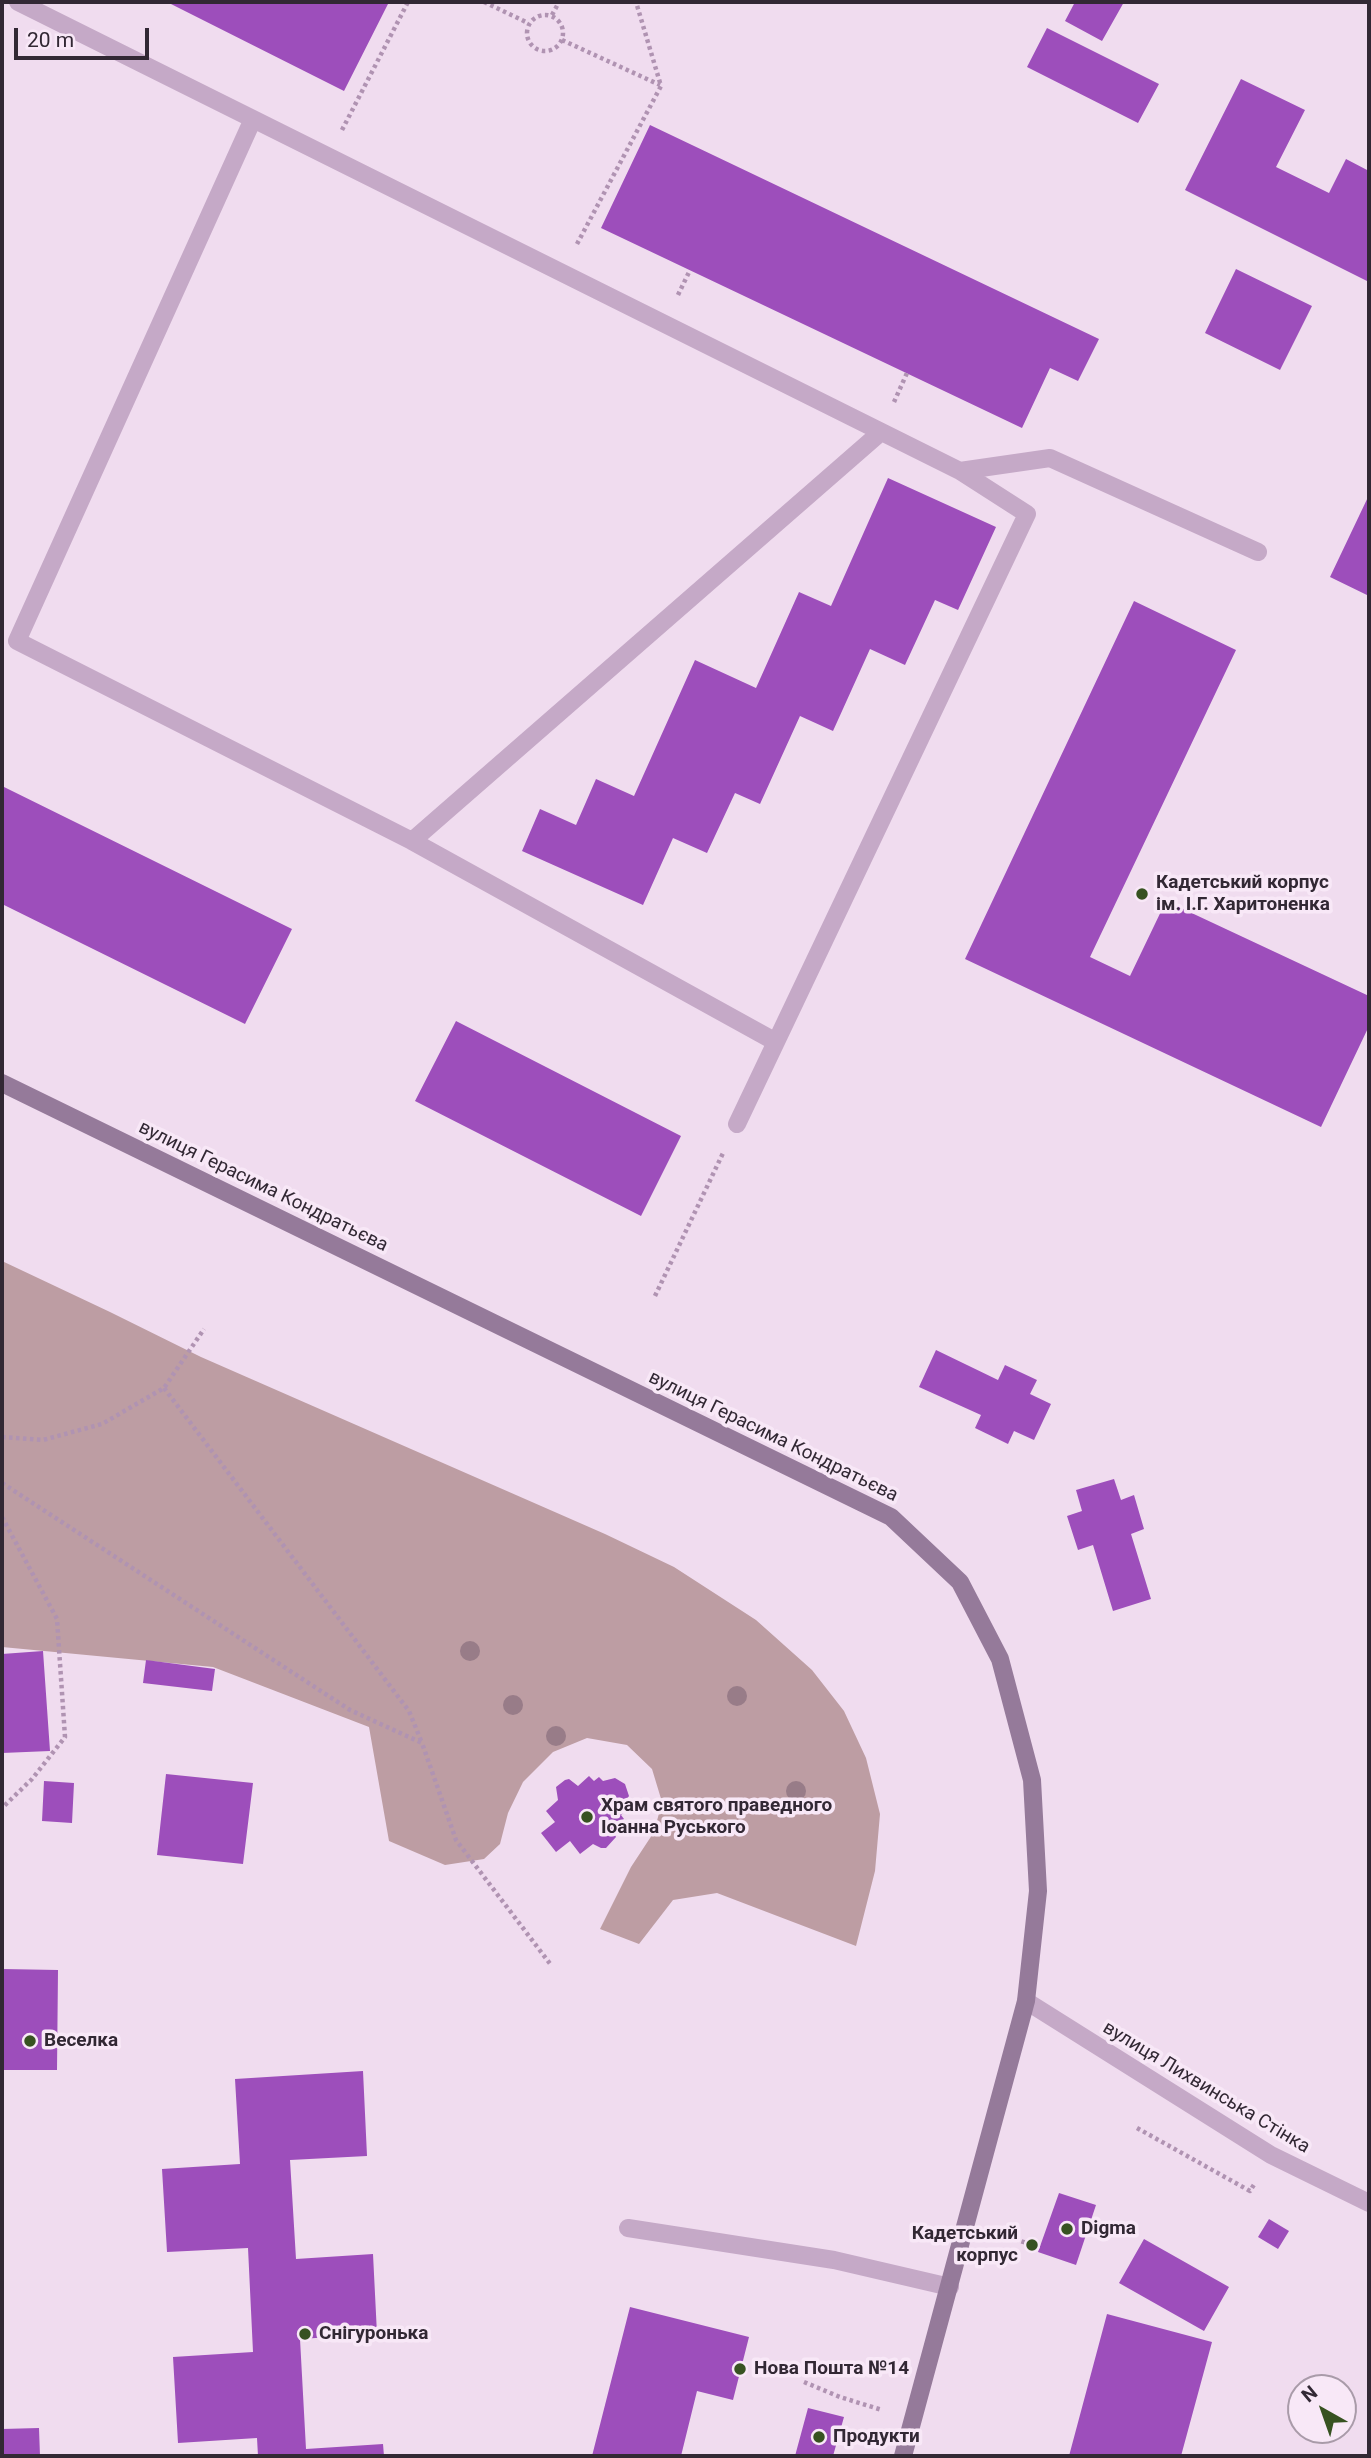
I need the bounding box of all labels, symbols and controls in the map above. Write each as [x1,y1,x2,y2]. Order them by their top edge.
scale bar [18,14,152,58]
text: 20 m [27,28,74,52]
place label: Кадетський корпус ім. І.Г. Харитоненка [1156,872,1330,916]
marker: Кадетський корпус ім. І.Г. Харитоненка [1134,886,1150,902]
street label: вулиця Герасима Кондратьєва [135,1117,391,1257]
street label: вулиця Герасима Кондратьєва [645,1367,901,1507]
place label: Храм святого праведного Іоанна Руського [601,1795,832,1839]
marker: Храм святого праведного Іоанна Руського [579,1809,595,1825]
street label: вулиця Лихвинська Стінка [1098,2017,1314,2159]
place label: Веселка [44,2030,118,2052]
marker: Веселка [22,2033,38,2049]
place label: Digma [1081,2218,1136,2240]
marker: Digma [1059,2221,1075,2237]
place label: Кадетський корпус [912,2223,1018,2267]
marker: Кадетський корпус [1024,2237,1040,2253]
place label: Снігуронька [319,2323,428,2345]
marker: Снігуронька [297,2326,313,2342]
place label: Нова Пошта №14 [754,2358,909,2380]
marker: Нова Пошта №14 [732,2361,748,2377]
north arrow [1287,2374,1357,2444]
text: N [1297,2381,1322,2407]
place label: Продукти [833,2426,920,2448]
marker: Продукти [811,2429,827,2445]

